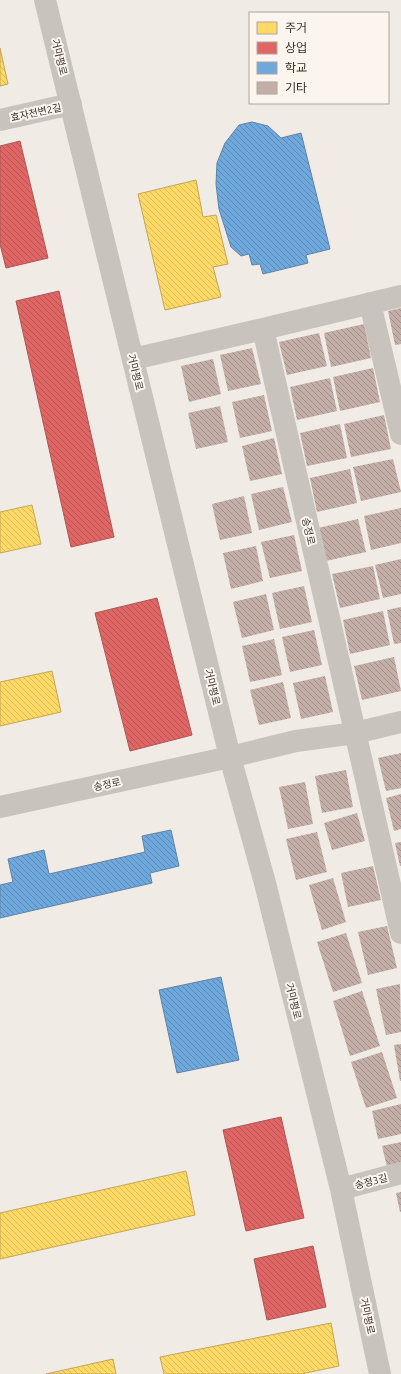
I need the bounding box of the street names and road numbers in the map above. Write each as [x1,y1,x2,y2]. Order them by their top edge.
street label: 거마평로 [50,38,69,76]
street label: 효자천변2길 [10,102,63,123]
street label: 거마평로 [126,353,145,391]
street label: 송정로 [300,516,317,546]
street label: 거마평로 [203,668,222,706]
street label: 송정로 [92,776,122,793]
street label: 거마평로 [284,982,303,1020]
street label: 송정3길 [354,1172,389,1191]
street label: 거마평로 [358,1297,377,1335]

